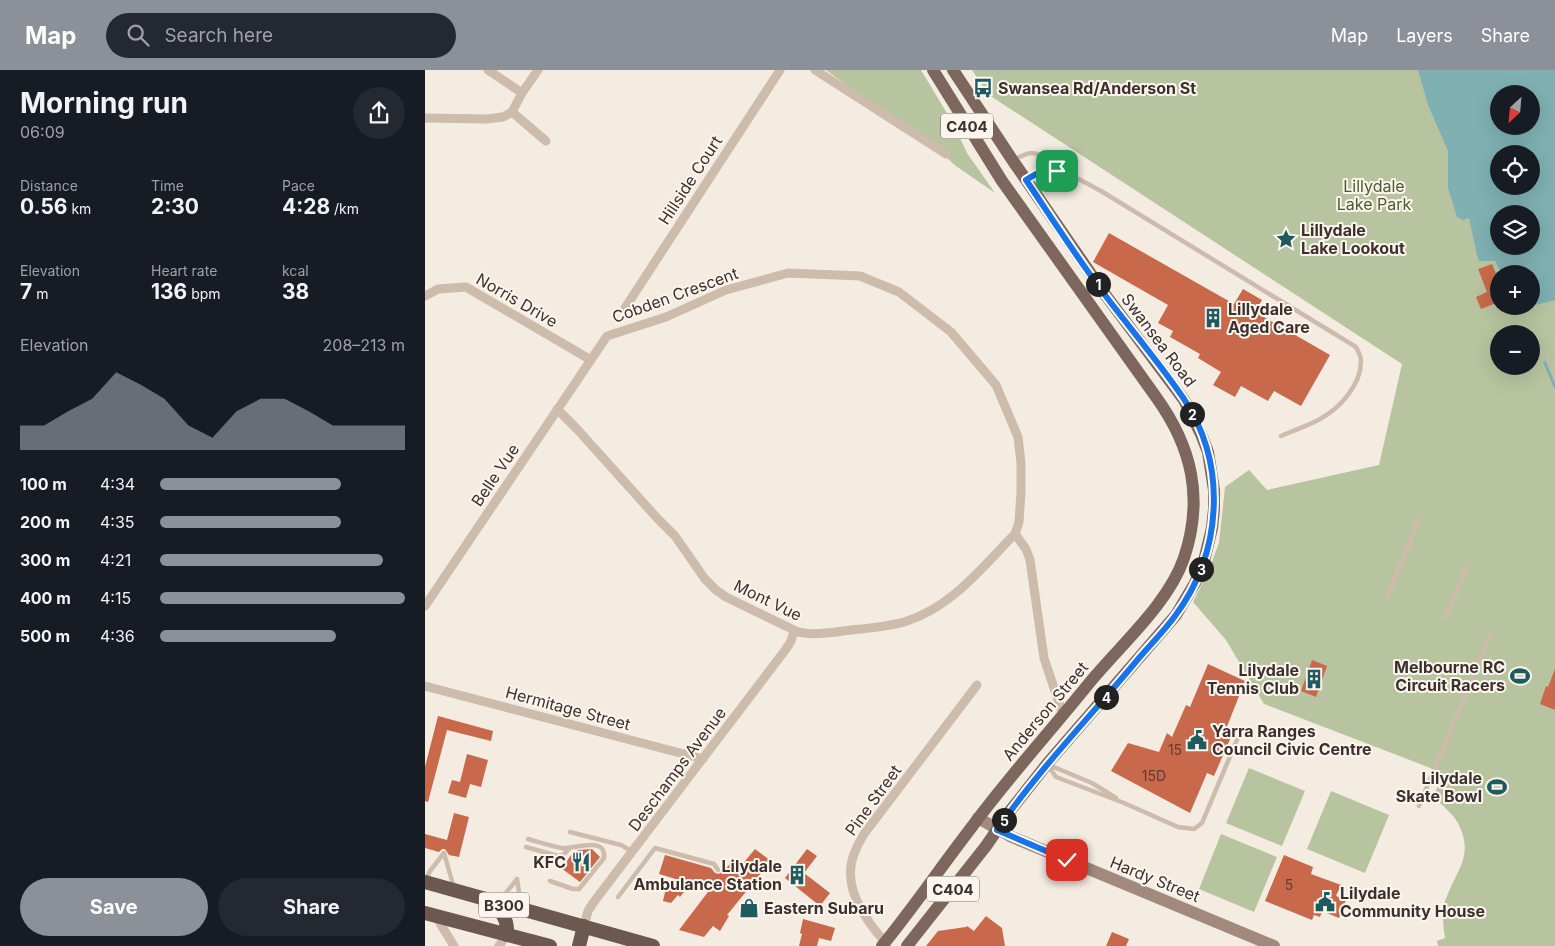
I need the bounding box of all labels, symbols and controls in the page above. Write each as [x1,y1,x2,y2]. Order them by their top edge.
search box [106,13,456,58]
text: Map [25,21,76,50]
icon: search [124,21,152,49]
text: Search here [164,24,273,47]
text: Map [1331,25,1368,46]
text: Layers [1396,25,1453,46]
text: Share [1481,25,1530,46]
bus stop icon: Swansea Rd/Anderson St [972,77,994,99]
place label: Swansea Rd/Anderson St [998,78,1196,98]
north arrow [1490,85,1540,135]
map controls [1490,85,1540,375]
text: Morning run [20,86,188,120]
button: share [353,87,405,139]
road number: C404 [941,114,993,138]
text: 06:09 [20,122,65,142]
street label: Hillside Court [654,132,726,228]
button: locate [1490,145,1540,195]
pin [1036,150,1078,192]
icon: arrive [1043,157,1071,185]
park label: Lillydale Lake Park [1337,176,1411,214]
text: Distance [20,177,78,194]
text: Time [151,177,184,194]
text: Pace [282,177,315,194]
text: 0.56 [20,194,68,219]
text: 2:30 [151,194,199,219]
text: 4:28 [282,194,330,219]
text: km [68,200,91,217]
text: /km [330,200,359,217]
button: layers [1490,205,1540,255]
place label: Lillydale Lake Lookout [1301,220,1405,258]
place icon: Lillydale Lake Lookout [1275,228,1297,250]
text: Elevation [20,262,80,279]
text: Heart rate [151,262,217,279]
text: kcal [282,262,309,279]
street label: Cobden Crescent [609,263,741,327]
button: + [1490,265,1540,315]
street label: Norris Drive [473,269,561,331]
pin: 1 [1085,272,1111,296]
text: 1 [1095,276,1102,293]
text: 7 [20,279,32,304]
text: 136 [151,279,187,304]
text: 38 [282,279,309,304]
text: m [32,285,48,302]
text: bpm [187,285,221,302]
street label: Swansea Road [1117,289,1201,391]
place label: Lillydale Aged Care [1228,299,1310,337]
building icon: Lillydale Aged Care [1202,307,1224,329]
button: − [1490,325,1540,375]
text: Elevation [20,335,89,355]
text: 208–213 m [323,335,405,355]
pin: 2 [1179,402,1205,426]
text: 2 [1188,406,1197,423]
street label: Belle Vue [467,440,523,510]
text: 100 m [20,474,67,494]
text: 4:34 [100,474,135,494]
text: 200 m [20,512,70,532]
text: 4:35 [100,512,135,532]
text: 300 m [20,550,70,570]
text: 4:21 [100,550,131,570]
pin: 3 [1189,556,1213,582]
text: 3 [1197,561,1206,578]
street label: Mont Vue [731,575,805,625]
text: 400 m [20,588,71,608]
text: 4:15 [100,588,131,608]
text: 500 m [20,626,70,646]
text: 4:36 [100,626,135,646]
place label: Melbourne RC Circuit Racers [1394,657,1505,695]
street label: Anderson Street [998,658,1092,764]
place label: Lilydale Tennis Club [1207,660,1299,698]
sports icon: Melbourne RC Circuit Racers [1509,665,1531,687]
building icon: Lilydale Tennis Club [1303,668,1325,690]
street label: Hermitage Street [503,682,633,734]
pin: 4 [1093,684,1119,710]
text: 4 [1102,689,1111,706]
street label: Deschamps Avenue [624,703,730,835]
place label: Yarra Ranges Council Civic Centre [1212,721,1372,759]
public building icon: Yarra Ranges Council Civic Centre [1186,729,1208,751]
house number: 15 [1168,741,1182,758]
street label: Pine Street [841,761,905,839]
house number: 15D [1142,767,1166,784]
place label: Lilydale Skate Bowl [1396,768,1482,806]
sports icon: Lilydale Skate Bowl [1486,776,1508,798]
pin: 5 [991,808,1017,832]
text: 5 [1000,812,1009,829]
pin [1046,839,1088,881]
icon: check [1053,846,1081,874]
restaurant icon: KFC [570,851,592,873]
place label: KFC [533,852,566,872]
street label: Hardy Street [1107,852,1203,906]
place label: Lilydale Ambulance Station [633,856,782,894]
building icon: Lilydale Ambulance Station [786,864,808,886]
road number: C404 [927,876,979,902]
house number: 5 [1285,876,1293,893]
button: Save [20,878,208,936]
button: Share [218,878,405,936]
place label: Lilydale Community House [1340,883,1485,921]
public building icon: Lilydale Community House [1314,891,1336,913]
road number: B300 [479,892,529,918]
shop icon: Eastern Subaru [738,897,760,919]
place label: Eastern Subaru [764,898,884,918]

